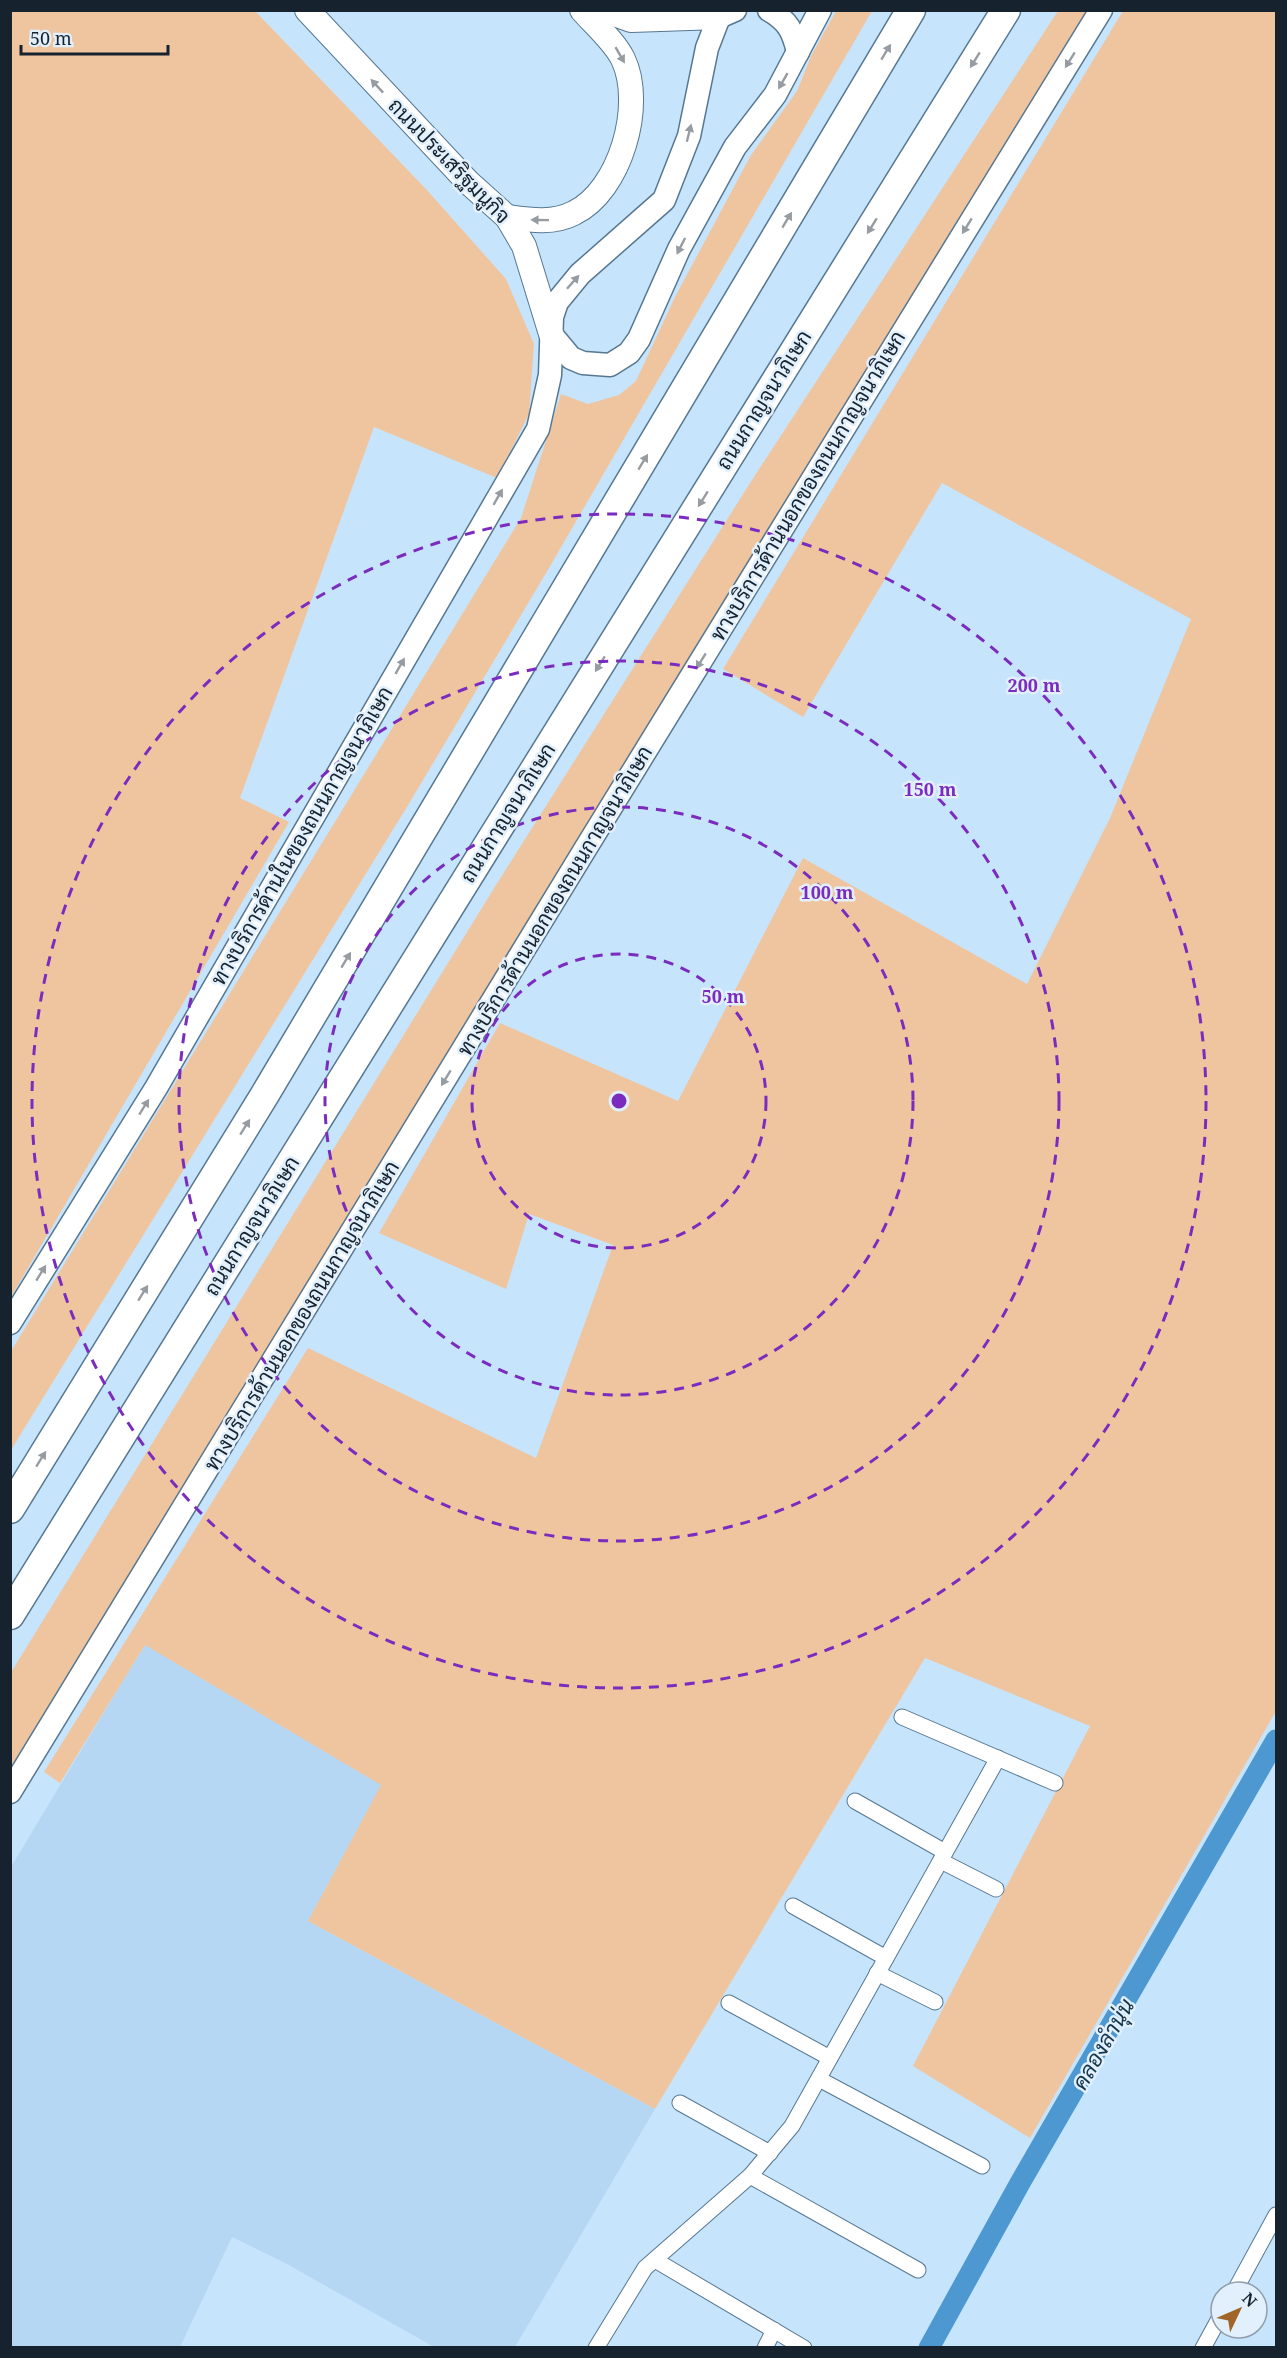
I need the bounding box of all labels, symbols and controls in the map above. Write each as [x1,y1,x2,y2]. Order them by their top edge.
scale bar [21,18,168,56]
text: 50 m [30,26,72,50]
one-way arrow [881,44,892,60]
one-way arrow [615,47,625,64]
one-way arrow [970,52,981,68]
one-way arrow [1065,52,1076,68]
one-way arrow [777,73,788,89]
one-way arrow [371,79,385,93]
street label: ถนนประเสริฐมนูกิจ [381,91,517,231]
one-way arrow [685,124,694,142]
one-way arrow [782,211,792,228]
one-way arrow [530,215,549,225]
one-way arrow [867,218,878,234]
one-way arrow [962,218,973,234]
one-way arrow [676,238,685,255]
one-way arrow [566,275,580,290]
street label: ถนนกาญจนาภิเษก [709,324,817,475]
street label: ทางบริการด้านนอกของถนนกาญจนาภิเษก [703,325,911,646]
one-way arrow [638,453,648,470]
one-way arrow [493,489,503,506]
one-way arrow [698,491,709,507]
one-way arrow [696,653,707,669]
one-way arrow [595,656,606,672]
one-way arrow [395,657,405,674]
text: 200 m [1008,673,1061,697]
street label: ทางบริการด้านในของถนนกาญจนาภิเษก [204,681,399,990]
street label: ถนนกาญจนาภิเษก [453,737,561,888]
street label: ทางบริการด้านนอกของถนนกาญจนาภิเษก [450,740,658,1061]
text: 150 m [904,777,957,801]
text: 100 m [801,880,854,904]
one-way arrow [340,952,351,968]
text: 50 m [702,984,745,1008]
one-way arrow [441,1070,452,1086]
centre of rings [609,1091,629,1111]
one-way arrow [138,1099,149,1115]
one-way arrow [240,1119,251,1135]
street label: ถนนกาญจนาภิเษก [197,1150,305,1301]
street label: ทางบริการด้านนอกของถนนกาญจนาภิเษก [197,1155,405,1476]
one-way arrow [36,1265,47,1281]
one-way arrow [138,1285,149,1301]
one-way arrow [36,1451,47,1467]
water label: คลองลำนุ่น [1064,1993,1142,2095]
north arrow [1209,2280,1269,2340]
text: N [1237,2287,1262,2312]

